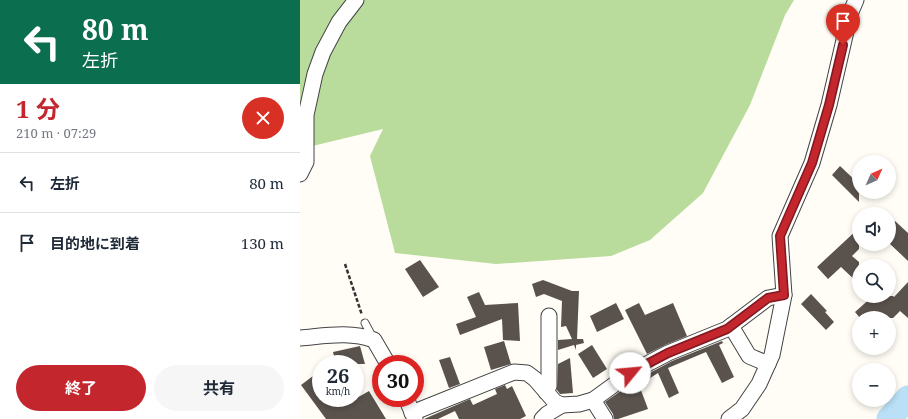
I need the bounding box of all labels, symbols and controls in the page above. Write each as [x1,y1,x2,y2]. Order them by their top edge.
pin [826,4,860,45]
text: 80 m [82,10,149,48]
icon: arrive [832,10,854,32]
icon: left [16,16,68,68]
text: 左折 [82,48,118,72]
text: 1 分 [16,92,60,125]
button: close [242,97,284,139]
text: 210 m · 07:29 [16,124,96,142]
north arrow [852,155,896,199]
map controls [852,155,896,407]
icon: left [16,172,38,194]
text: 左折 [50,173,80,193]
text: 80 m [249,173,284,193]
button: sound [852,207,896,251]
icon: arrive [16,232,38,254]
text: 目的地に到着 [50,233,140,253]
text: 130 m [241,233,284,253]
button: search [852,259,896,303]
button: + [852,311,896,355]
position arrow [609,352,651,394]
speed limit sign: 30 [372,355,424,407]
text: 26 [327,362,349,389]
button: − [852,363,896,407]
button: 終了 [16,365,146,411]
button: 共有 [154,365,284,411]
text: km/h [326,384,350,398]

